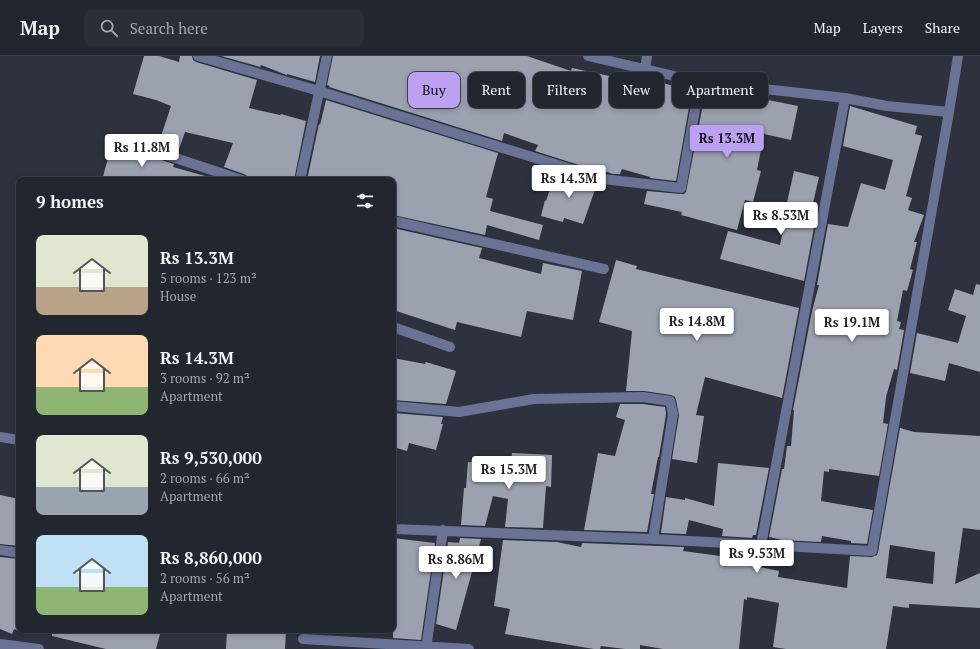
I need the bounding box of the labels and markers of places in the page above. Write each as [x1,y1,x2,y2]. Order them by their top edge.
pin: Rs 13.3M [686,125,768,159]
pin: Rs 11.8M [101,134,183,168]
pin: Rs 14.3M [528,165,610,199]
pin: Rs 8.53M [740,202,822,236]
pin: Rs 14.8M [656,308,738,342]
pin: Rs 19.1M [811,309,893,343]
pin: Rs 15.3M [468,456,550,490]
pin: Rs 9.53M [716,540,798,574]
pin: Rs 8.86M [415,546,497,580]

